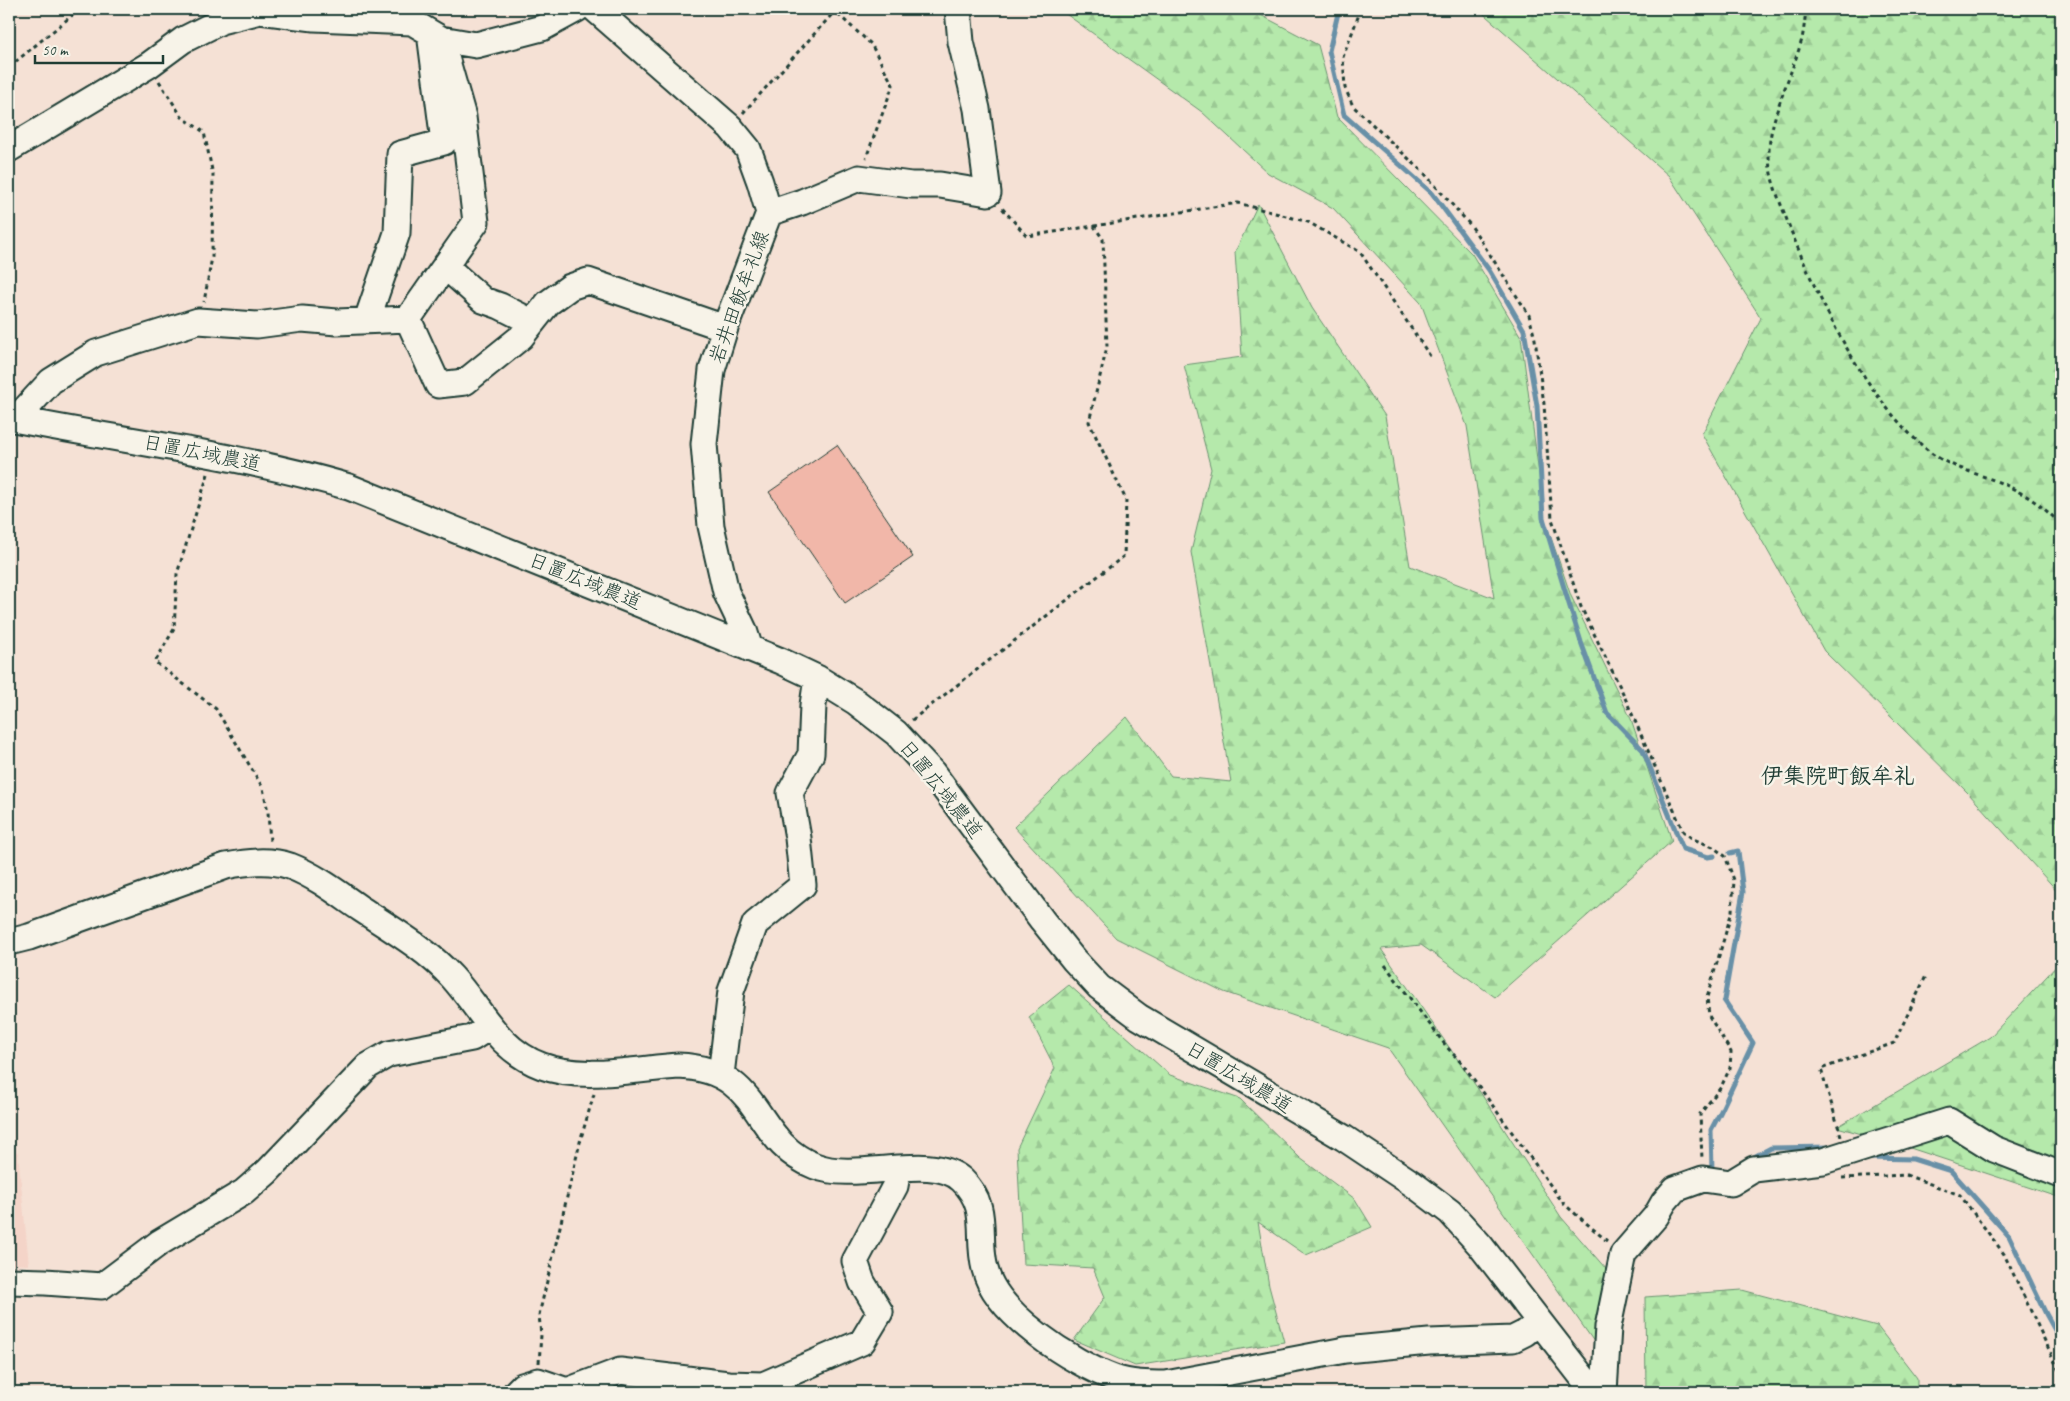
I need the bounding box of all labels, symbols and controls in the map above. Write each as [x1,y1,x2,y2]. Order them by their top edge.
scale bar [35,32,162,64]
text: 50 m [42,41,69,60]
street label: 岩井田飯牟礼線 [703,227,775,367]
street label: 日置広域農道 [141,429,263,477]
street label: 日置広域農道 [525,547,645,615]
street label: 日置広域農道 [894,735,988,843]
district label: 伊集院町飯牟礼 [1761,762,1915,790]
street label: 日置広域農道 [1181,1035,1297,1119]

